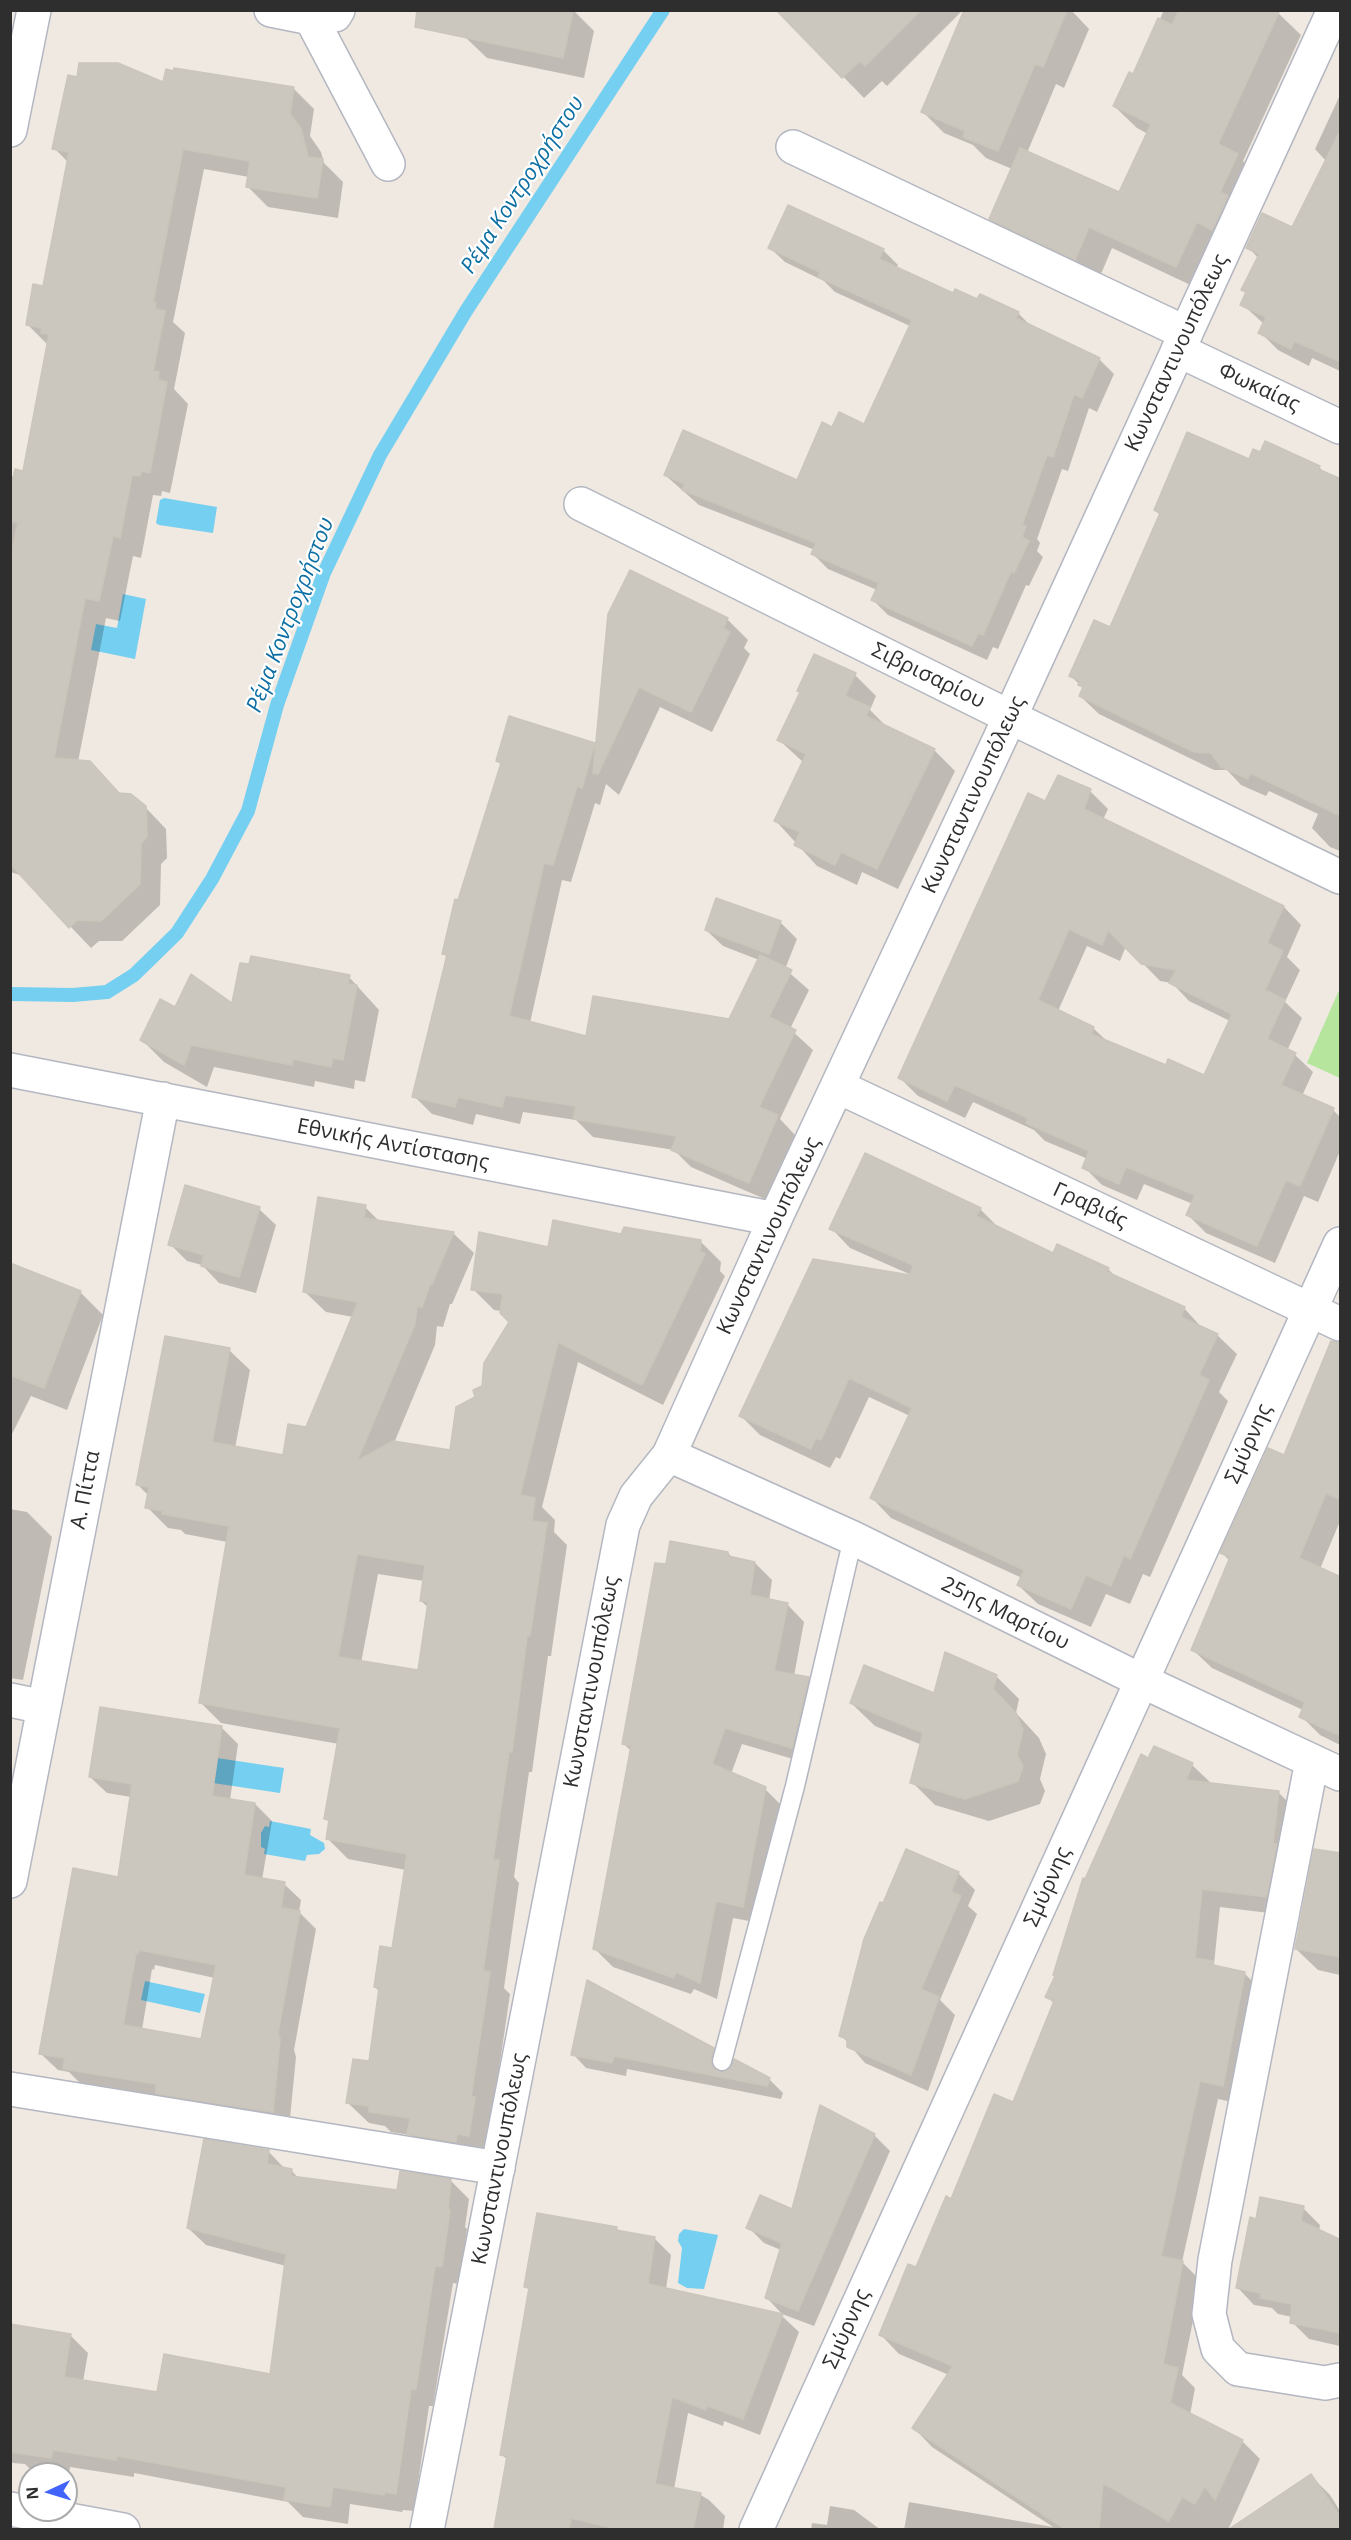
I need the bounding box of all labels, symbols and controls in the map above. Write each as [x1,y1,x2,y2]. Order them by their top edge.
water label: Ρέμα Κοντροχρήστου [456,91,590,279]
street label: Κωνσταντινουπόλεως [1120,250,1234,456]
street label: Φωκαίας [1214,358,1304,418]
water label: Ρέμα Κοντροχρήστου [242,514,340,716]
street label: Σιβρισαρίου [867,638,989,714]
street label: Κωνσταντινουπόλεως [917,692,1031,898]
street label: Εθνικής Αντίστασης [295,1114,491,1176]
street label: Κωνσταντινουπόλεως [712,1133,826,1339]
street label: Γραβιάς [1049,1178,1131,1234]
street label: Σμύρνης [1220,1400,1278,1488]
street label: Α. Πίττα [66,1449,106,1531]
street label: 25ης Μαρτίου [937,1572,1073,1656]
street label: Κωνσταντινουπόλεως [559,1574,625,1790]
street label: Σμύρνης [1019,1843,1077,1931]
street label: Κωνσταντινουπόλεως [467,2051,533,2267]
street label: Σμύρνης [818,2285,876,2373]
north arrow [18,2462,78,2522]
text: N [21,2486,43,2500]

